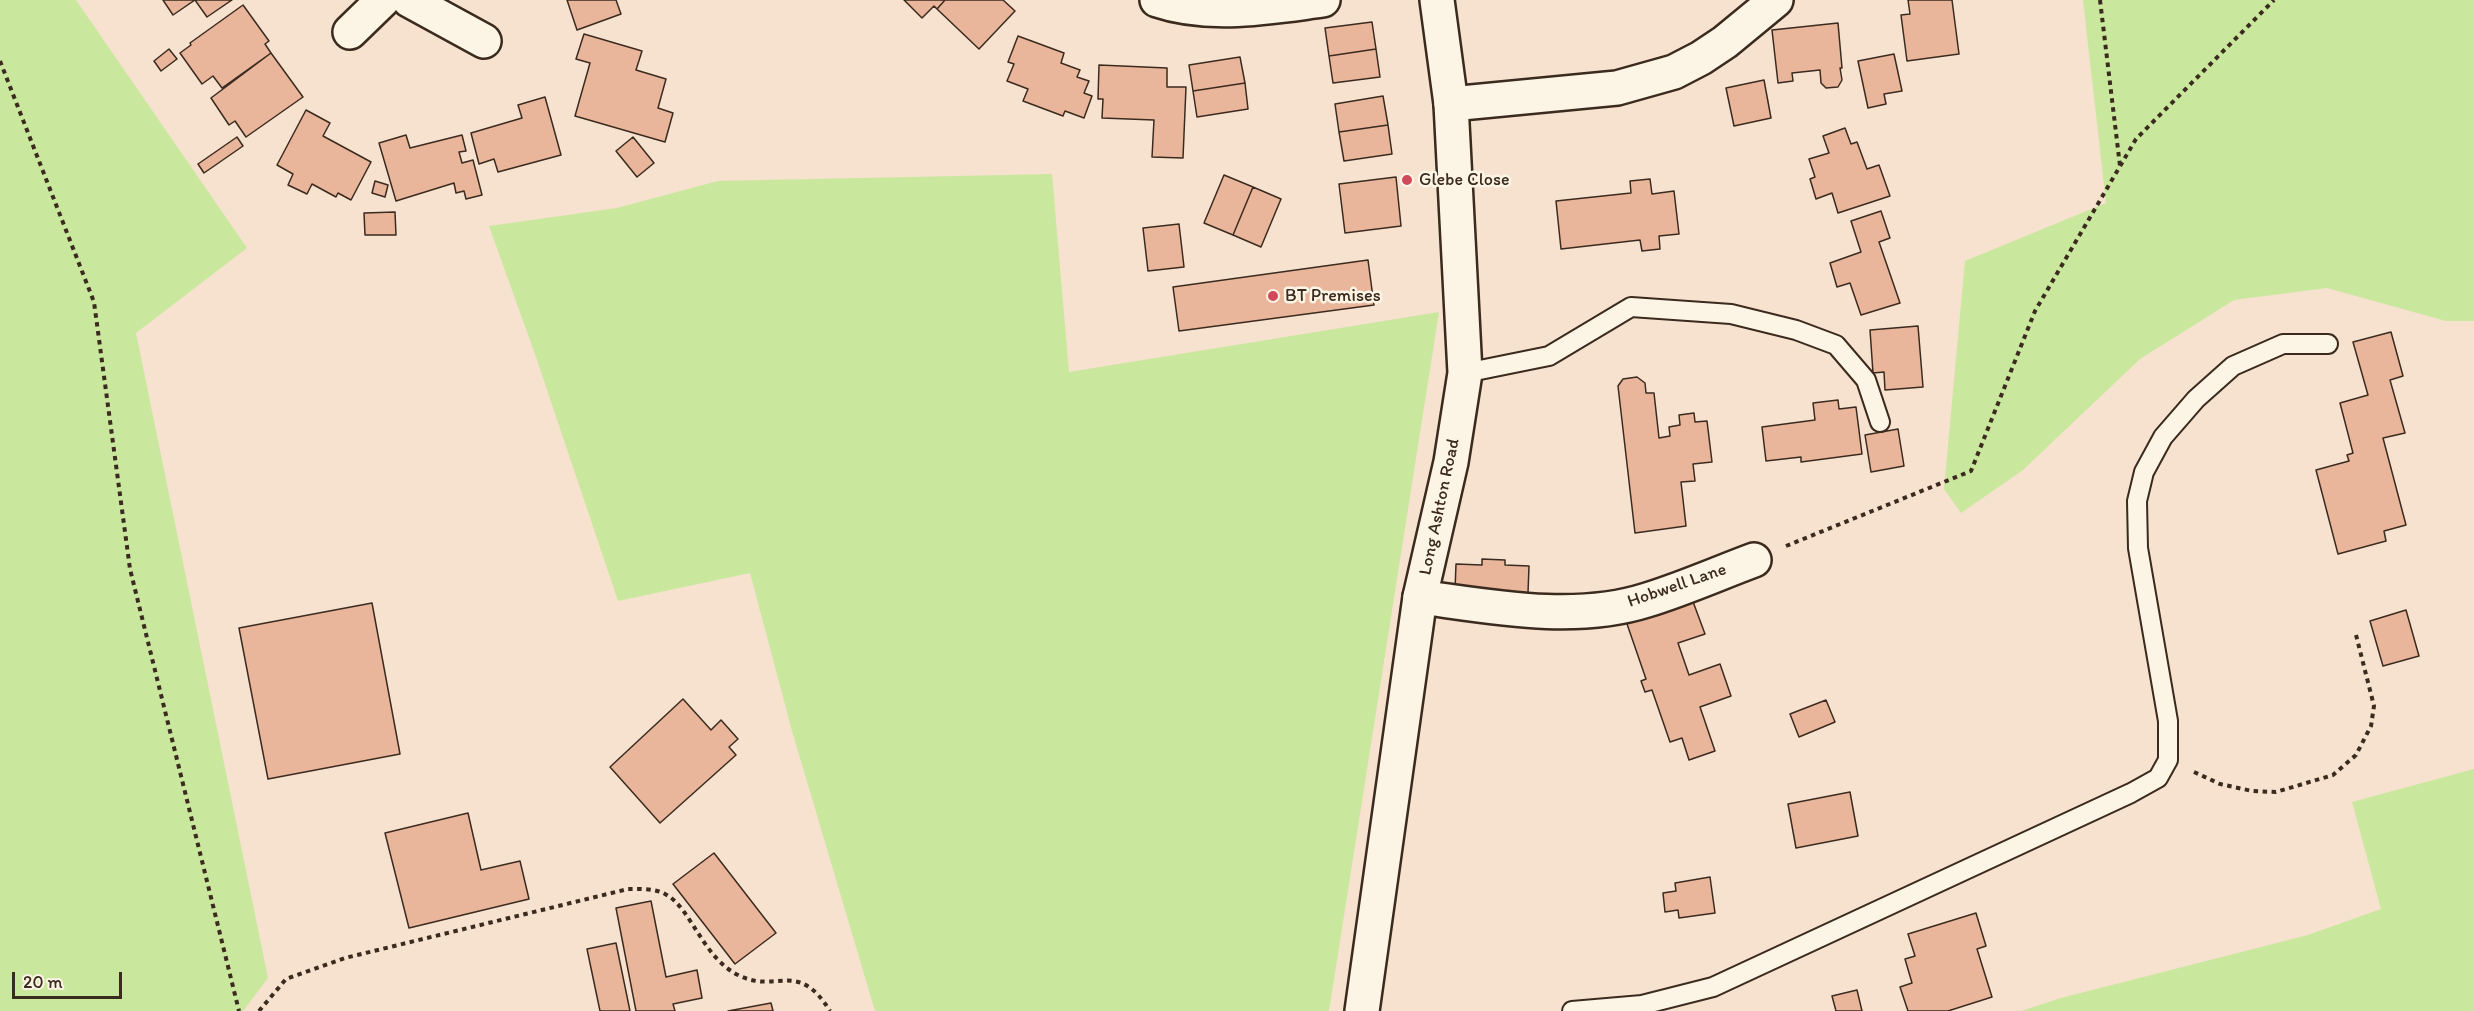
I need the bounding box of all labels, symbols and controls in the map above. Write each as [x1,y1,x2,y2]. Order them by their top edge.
place label: Glebe Close [1419,169,1510,191]
marker: Glebe Close [1400,173,1414,187]
place label: BT Premises [1285,285,1381,307]
marker: BT Premises [1266,289,1280,303]
street label: Long Ashton Road [1415,437,1465,577]
street label: Hobwell Lane [1625,559,1729,613]
scale bar [15,960,124,998]
text: 20 m [23,971,63,993]

